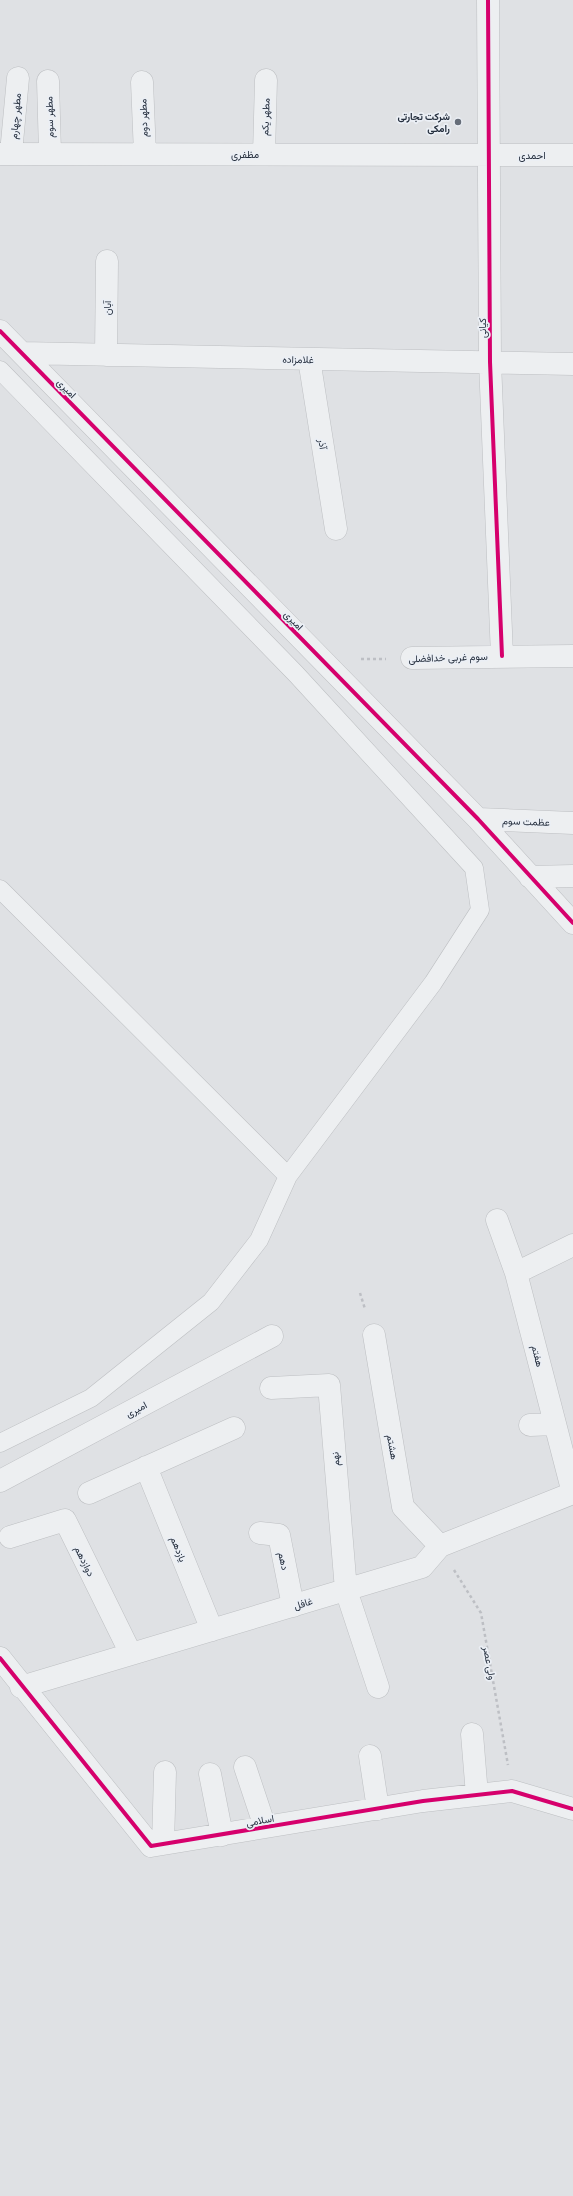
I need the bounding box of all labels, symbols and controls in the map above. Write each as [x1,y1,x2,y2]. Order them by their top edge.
street label: مطهر چهارم [7,92,25,140]
street label: مطهر سوم [42,96,57,138]
street label: مطهر يكم [258,98,273,136]
street label: مطهر دوم [136,99,151,137]
place label: شرکت تجارتی رامکی [397,110,450,135]
marker: شرکت تجارتی رامکی [453,117,463,127]
street label: مظفری [231,148,259,161]
street label: احمدی [518,149,546,162]
street label: آبان [101,300,114,315]
street label: کیانی [476,317,489,338]
street label: غلامزاده [282,353,314,366]
street label: امیری [54,376,79,401]
street label: آذر [315,437,330,451]
street label: امیری [281,608,306,633]
street label: سوم غربی خدافضلی [408,650,488,665]
street label: عظمت سوم [502,814,550,829]
street label: هفتم [529,1344,546,1368]
street label: امیری [123,1398,149,1420]
street label: هشتم [384,1433,401,1461]
street label: نهم [328,1451,343,1467]
street label: یازدهم [168,1534,190,1564]
street label: دوازدهم [72,1544,98,1579]
street label: دهم [275,1551,292,1571]
street label: غافل [292,1594,314,1612]
street label: ولی عصر [480,1644,499,1681]
street label: اسلامی [245,1812,275,1829]

